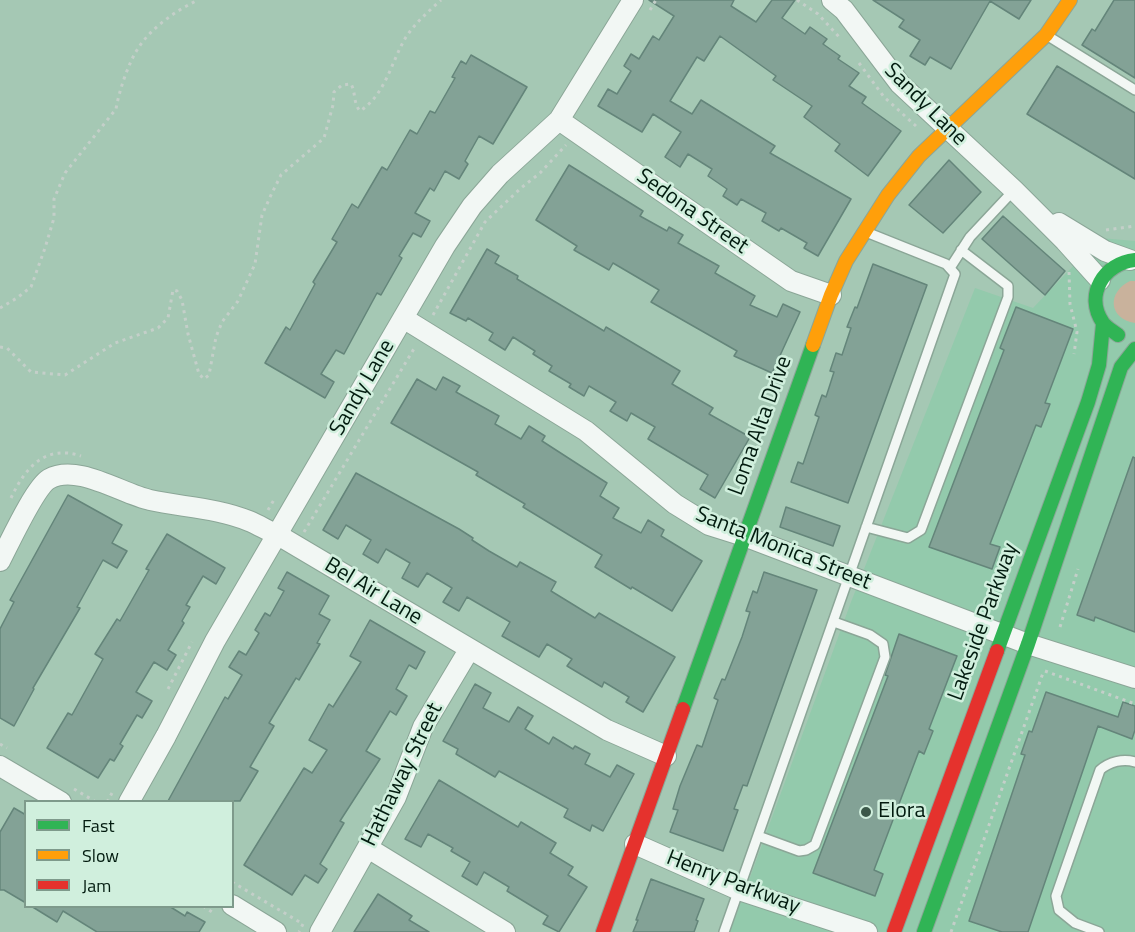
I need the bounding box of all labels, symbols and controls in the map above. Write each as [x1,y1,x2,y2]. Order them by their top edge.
street label: Sandy Lane [878,58,972,152]
street label: Sedona Street [631,164,753,260]
street label: Sandy Lane [325,335,401,441]
street label: Loma Alta Drive [724,353,798,499]
street label: Santa Monica Street [691,502,875,596]
street label: Lakeside Parkway [943,540,1025,704]
street label: Bel Air Lane [319,552,427,632]
street label: Hathaway Street [357,699,449,851]
place label: Elora [878,799,925,825]
legend [24,800,234,908]
marker: Elora [859,805,873,819]
text: Fast [82,812,115,839]
text: Slow [82,842,119,869]
street label: Henry Parkway [662,845,804,921]
text: Jam [82,872,111,899]

